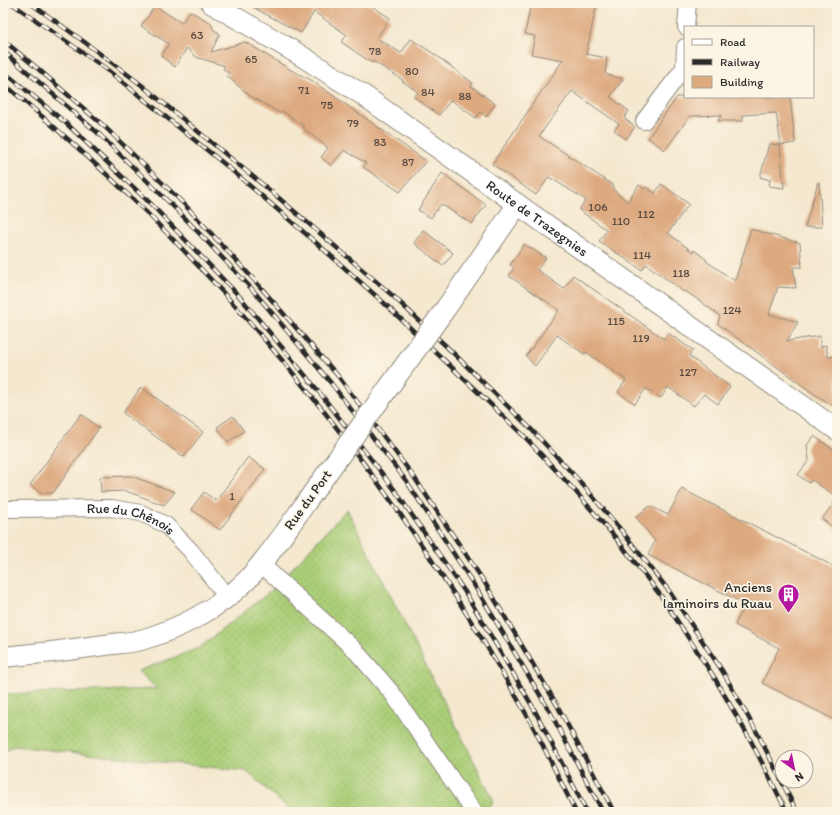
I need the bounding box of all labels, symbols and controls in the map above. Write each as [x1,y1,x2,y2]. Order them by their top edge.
legend [684,26,814,98]
house number: 63 [191,28,204,42]
text: Road [720,35,746,49]
house number: 78 [369,44,382,58]
house number: 65 [245,52,257,66]
text: Railway [720,55,760,69]
house number: 80 [405,64,419,78]
text: Building [720,75,764,89]
house number: 71 [298,83,310,97]
house number: 84 [421,85,435,99]
house number: 88 [458,89,472,103]
house number: 75 [321,98,333,112]
house number: 79 [347,116,359,130]
house number: 83 [373,135,387,149]
house number: 87 [402,155,414,169]
street label: Route de Trazegnies [483,176,591,260]
house number: 106 [588,200,608,214]
house number: 112 [637,207,655,221]
house number: 110 [612,214,630,228]
house number: 114 [633,248,651,262]
house number: 118 [672,266,690,280]
house number: 124 [722,303,742,317]
house number: 115 [607,314,625,328]
house number: 119 [632,331,650,345]
house number: 127 [679,365,697,379]
street label: Rue du Port [281,467,335,533]
house number: 1 [229,489,235,503]
street label: Rue du Chênois [87,499,179,538]
place label: Anciens laminoirs du Ruau [663,579,772,612]
building icon: Anciens laminoirs du Ruau [775,582,801,615]
north arrow [774,749,814,789]
text: N [793,769,806,784]

